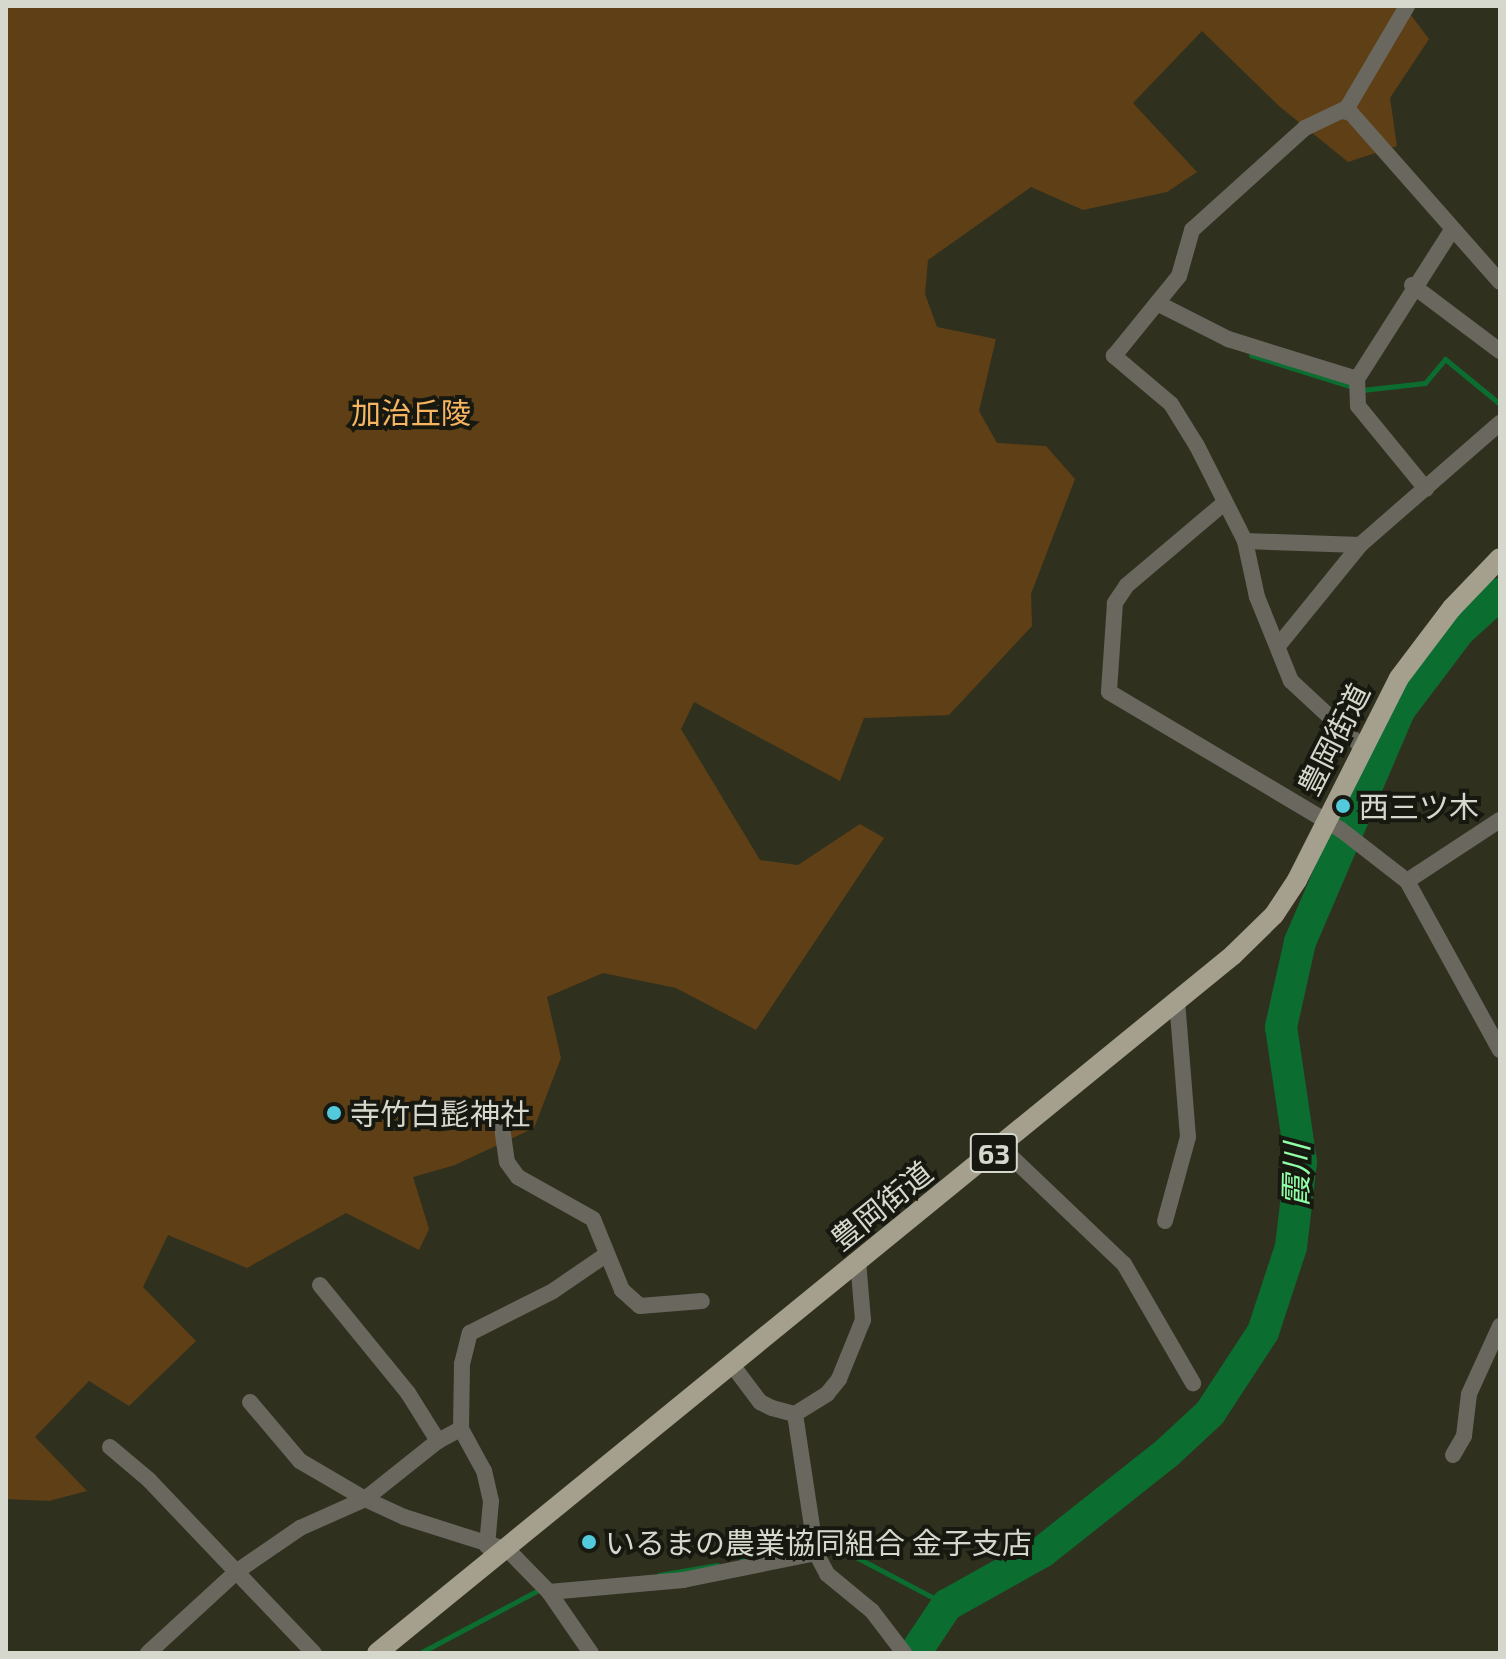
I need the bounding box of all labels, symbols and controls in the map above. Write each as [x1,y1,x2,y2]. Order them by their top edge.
park label: 加治丘陵 [351,394,471,430]
street label: 豊岡街道 [1290,677,1376,801]
place label: 西三ツ木 [1359,788,1479,824]
marker: 西三ツ木 [1334,797,1352,815]
place label: 寺竹白髭神社 [350,1095,530,1131]
marker: 寺竹白髭神社 [325,1104,343,1122]
road number: 63 [968,1129,1020,1177]
water label: 霞川 [1275,1143,1315,1207]
street label: 豊岡街道 [823,1153,939,1257]
place label: いるまの農業協同組合 金子支店 [605,1524,1032,1560]
marker: いるまの農業協同組合 金子支店 [580,1533,598,1551]

